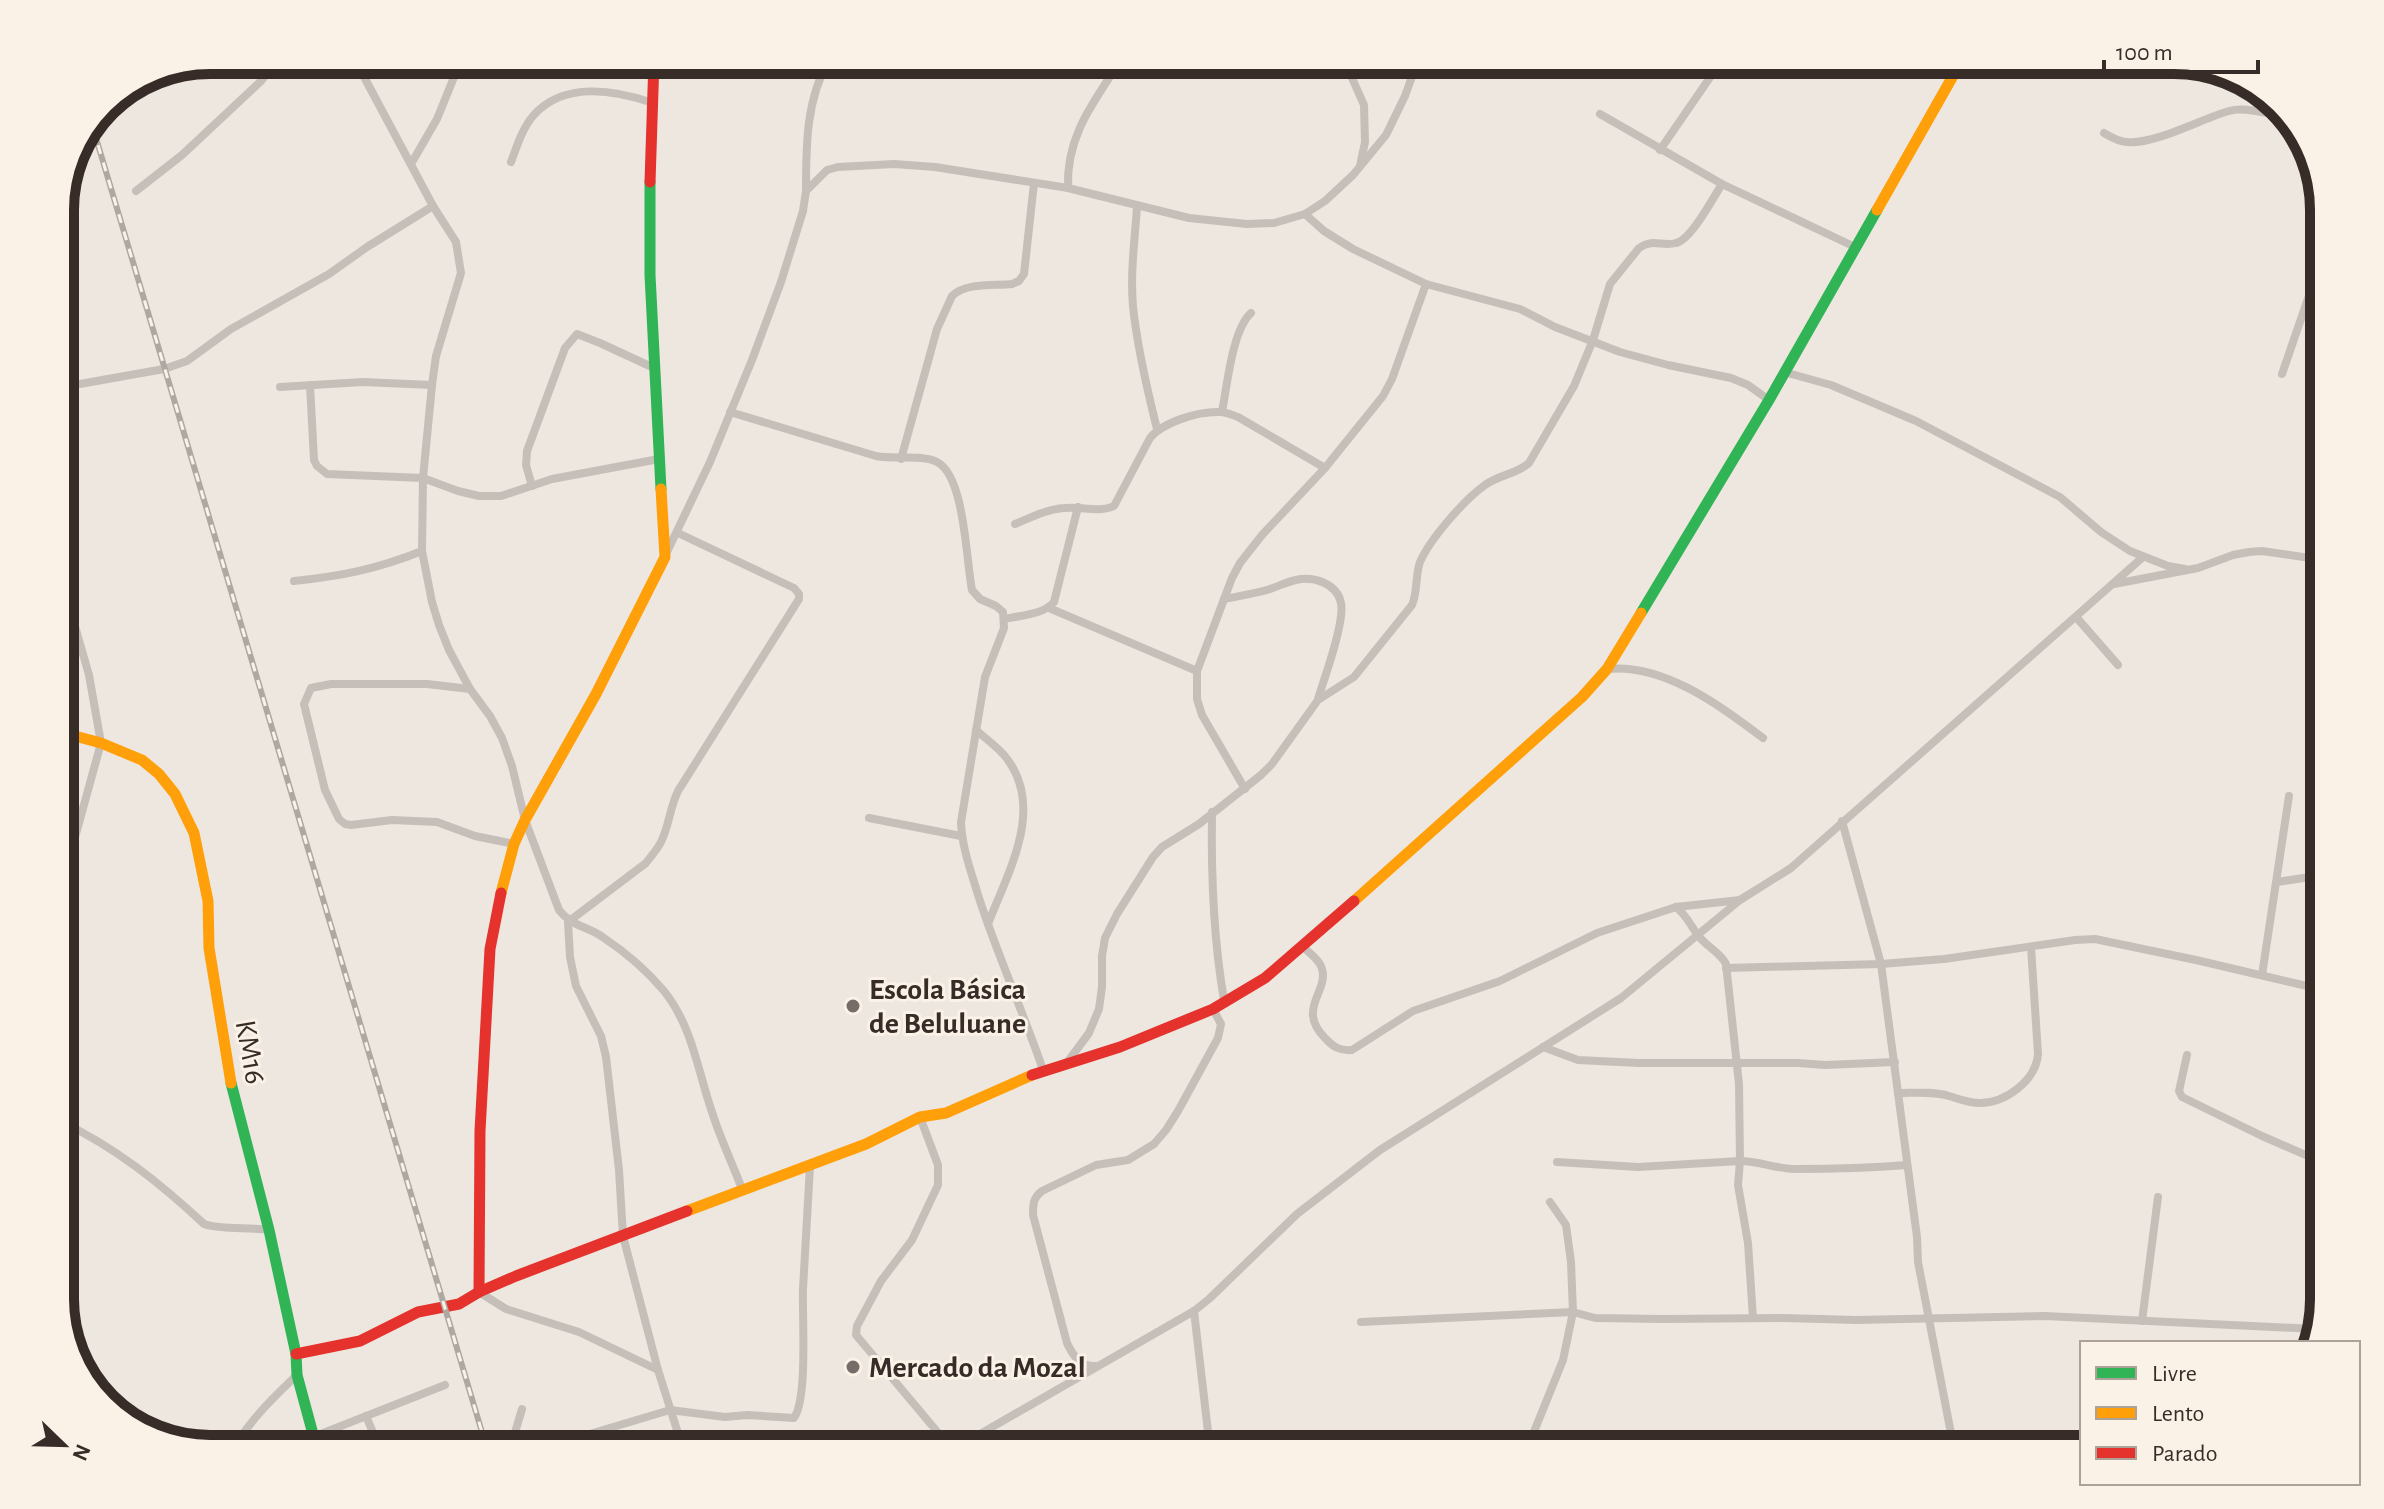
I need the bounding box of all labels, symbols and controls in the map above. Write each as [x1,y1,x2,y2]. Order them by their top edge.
scale bar [2104,24,2258,74]
text: 100 m [2116,41,2173,65]
place label: Escola Básica de Beluluane [869,975,1026,1039]
marker: Escola Básica de Beluluane [844,997,862,1015]
street label: KM16 [230,1018,270,1087]
legend [2080,1341,2360,1485]
place label: Mercado da Mozal [869,1353,1086,1383]
marker: Mercado da Mozal [844,1358,862,1376]
text: Livre [2152,1362,2197,1386]
text: Lento [2152,1402,2204,1426]
north arrow [24,1405,104,1485]
text: N [68,1441,95,1464]
text: Parado [2152,1442,2218,1466]

